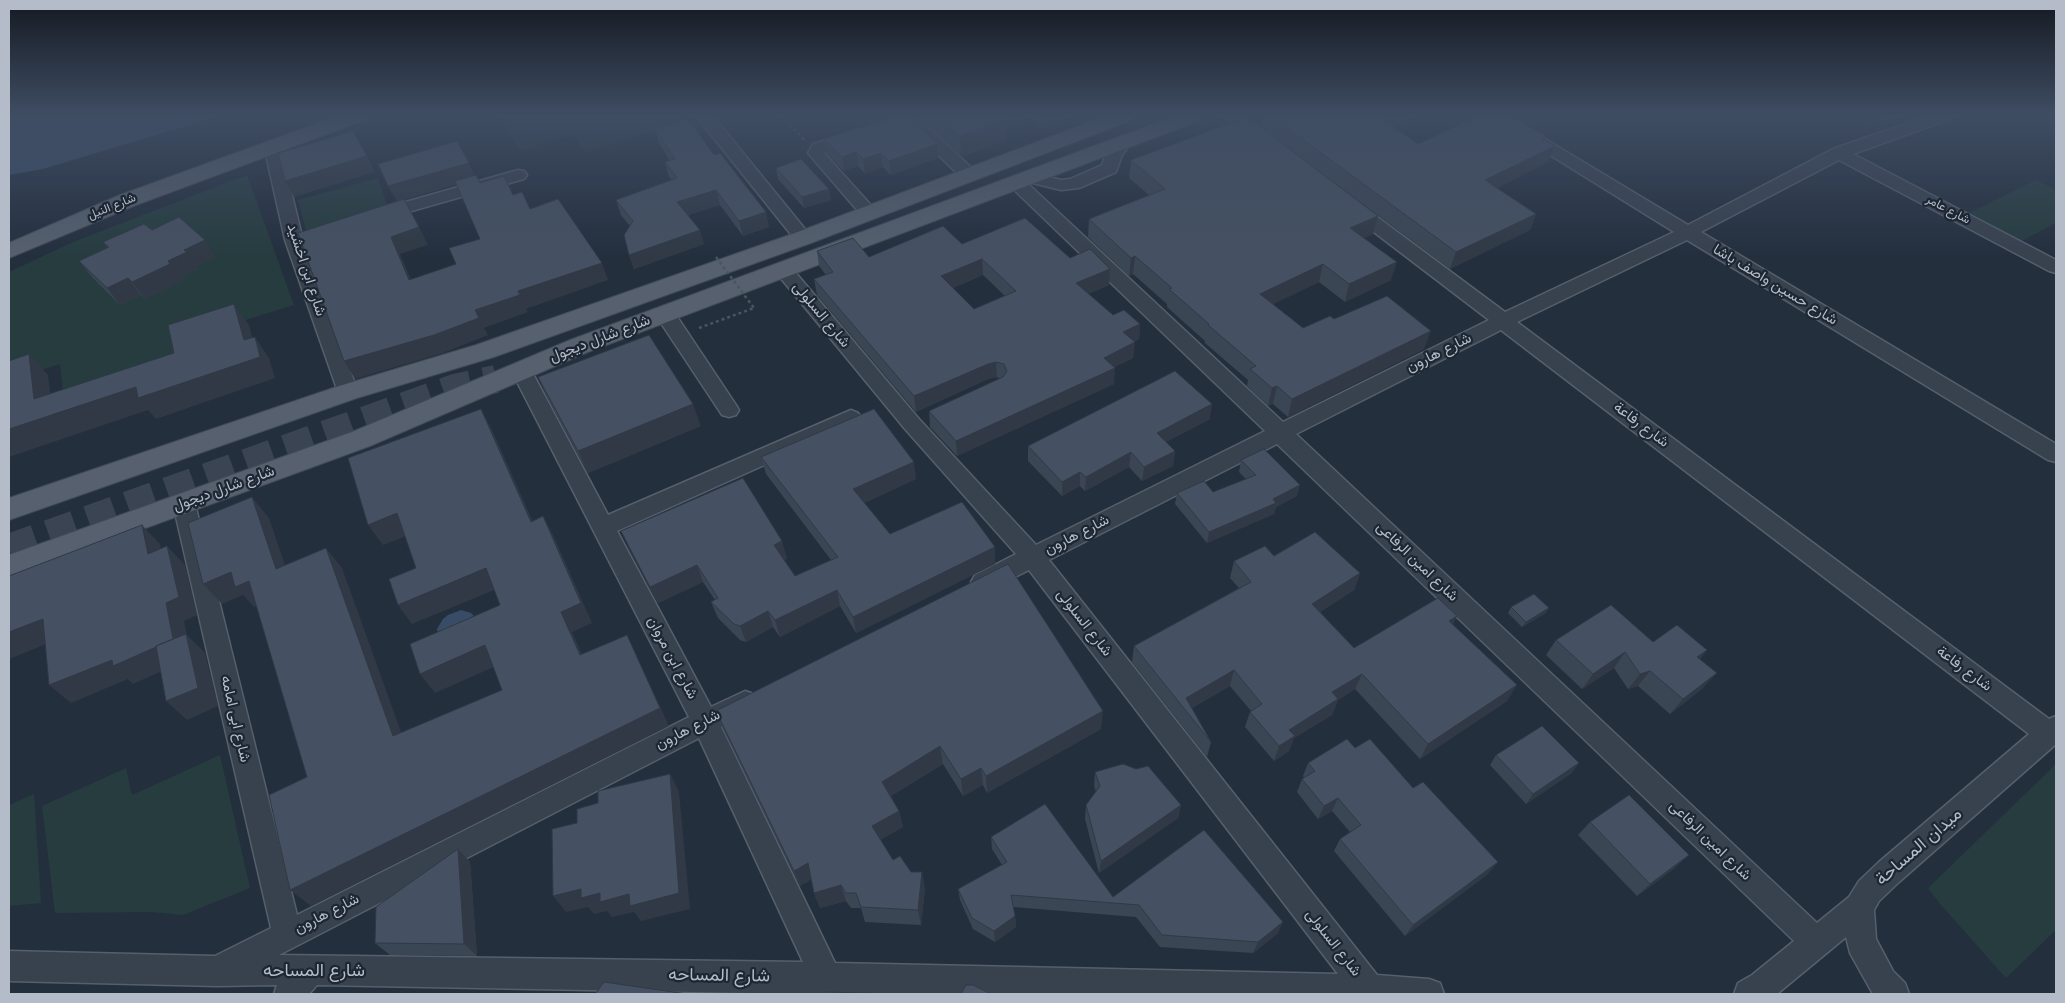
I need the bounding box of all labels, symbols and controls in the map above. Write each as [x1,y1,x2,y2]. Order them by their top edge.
street label: شارع النيل [86,191,138,223]
street label: شارع عامر [1924,192,1972,228]
street label: شارع ابن اخشيد [283,221,329,319]
street label: شارع حسين واصف باشا [1709,241,1841,329]
street label: شارع السلولى [788,279,854,351]
street label: شارع شارل ديجول [547,312,653,366]
street label: شارع هارون [1403,330,1475,376]
street label: شارع رفاعة [1610,398,1672,452]
street label: شارع شارل ديجول [171,462,277,516]
street label: شارع هارون [1042,511,1112,559]
street label: شارع امين الرفاعى [1372,518,1462,606]
street label: شارع السلولى [1052,586,1116,660]
street label: شارع ابن مروان [643,614,701,702]
street label: شارع رفاعة [1933,642,1995,696]
street label: شارع ابى امامه [216,674,254,764]
street label: شارع هارون [653,706,723,754]
street label: شارع امين الرفاعى [1665,797,1755,885]
street label: ميدان المساحة [1871,803,1967,891]
street label: شارع هارون [292,890,362,938]
street label: شارع السلولى [1301,906,1365,980]
street label: شارع المساحه [263,960,365,982]
street label: شارع المساحه [668,964,770,988]

